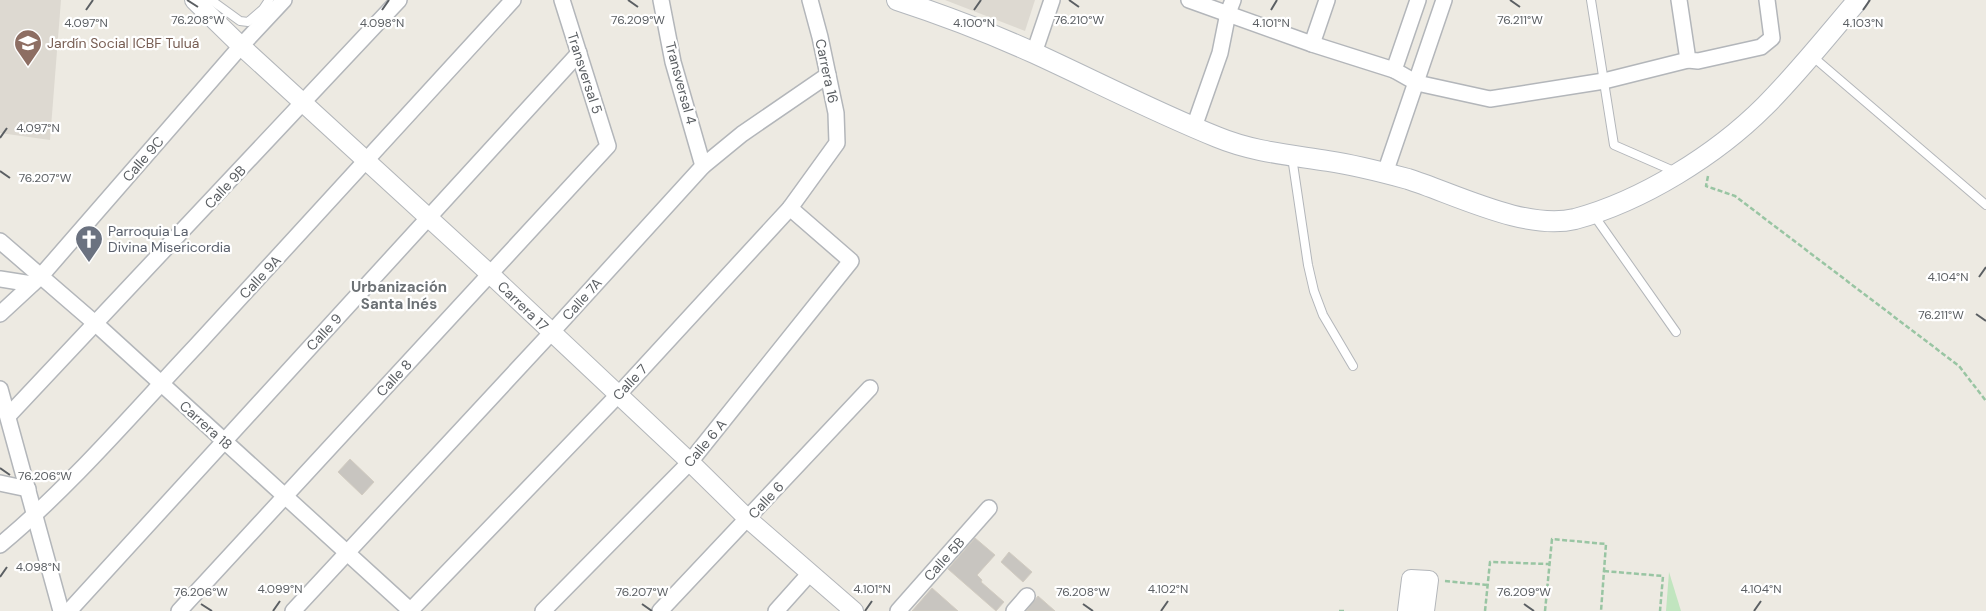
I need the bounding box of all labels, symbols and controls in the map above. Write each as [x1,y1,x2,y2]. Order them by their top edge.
text: 76.208°W [171,12,225,28]
text: 76.209°W [611,12,665,28]
text: 76.210°W [1054,12,1104,28]
text: 76.211°W [1497,12,1543,28]
text: 4.097°N [64,15,108,31]
text: 4.098°N [360,15,404,31]
text: 4.100°N [953,15,995,31]
text: 4.101°N [1252,15,1290,31]
text: 4.103°N [1843,15,1883,31]
school or university icon: Jardín Social ICBF Tuluá [13,28,43,67]
street label: Transversal 5 [563,30,607,116]
place label: Jardín Social ICBF Tuluá [47,34,199,52]
street label: Carrera 16 [811,37,843,105]
street label: Transversal 4 [661,40,701,127]
text: 4.097°N [16,120,60,136]
street label: Calle 9C [118,133,168,185]
street label: Calle 9B [200,162,250,212]
text: 76.207°W [19,170,72,186]
place label: Parroquia La Divina Misericordia [108,222,231,256]
church icon: Parroquia La Divina Misericordia [74,224,104,263]
street label: Calle 9A [235,251,285,303]
text: 4.104°N [1927,269,1969,285]
street label: Calle 7A [558,274,606,324]
district label: Urbanización Santa Inés [351,277,447,314]
street label: Carrera 17 [494,277,552,335]
text: 76.211°W [1918,307,1964,323]
street label: Calle 9 [302,309,346,354]
street label: Calle 8 [372,356,416,400]
street label: Calle 7 [609,360,651,404]
street label: Carrera 18 [176,397,236,453]
street label: Calle 6 A [680,415,730,471]
text: 76.206°W [18,468,72,484]
street label: Calle 6 [744,478,788,522]
street label: Calle 5B [920,533,968,585]
text: 4.098°N [16,559,60,575]
text: 4.099°N [258,581,302,597]
text: 4.101°N [853,581,891,597]
text: 4.102°N [1148,581,1188,597]
text: 4.104°N [1740,581,1782,597]
text: 76.206°W [174,584,228,600]
text: 76.207°W [616,584,669,600]
text: 76.208°W [1056,584,1110,600]
text: 76.209°W [1497,584,1551,600]

